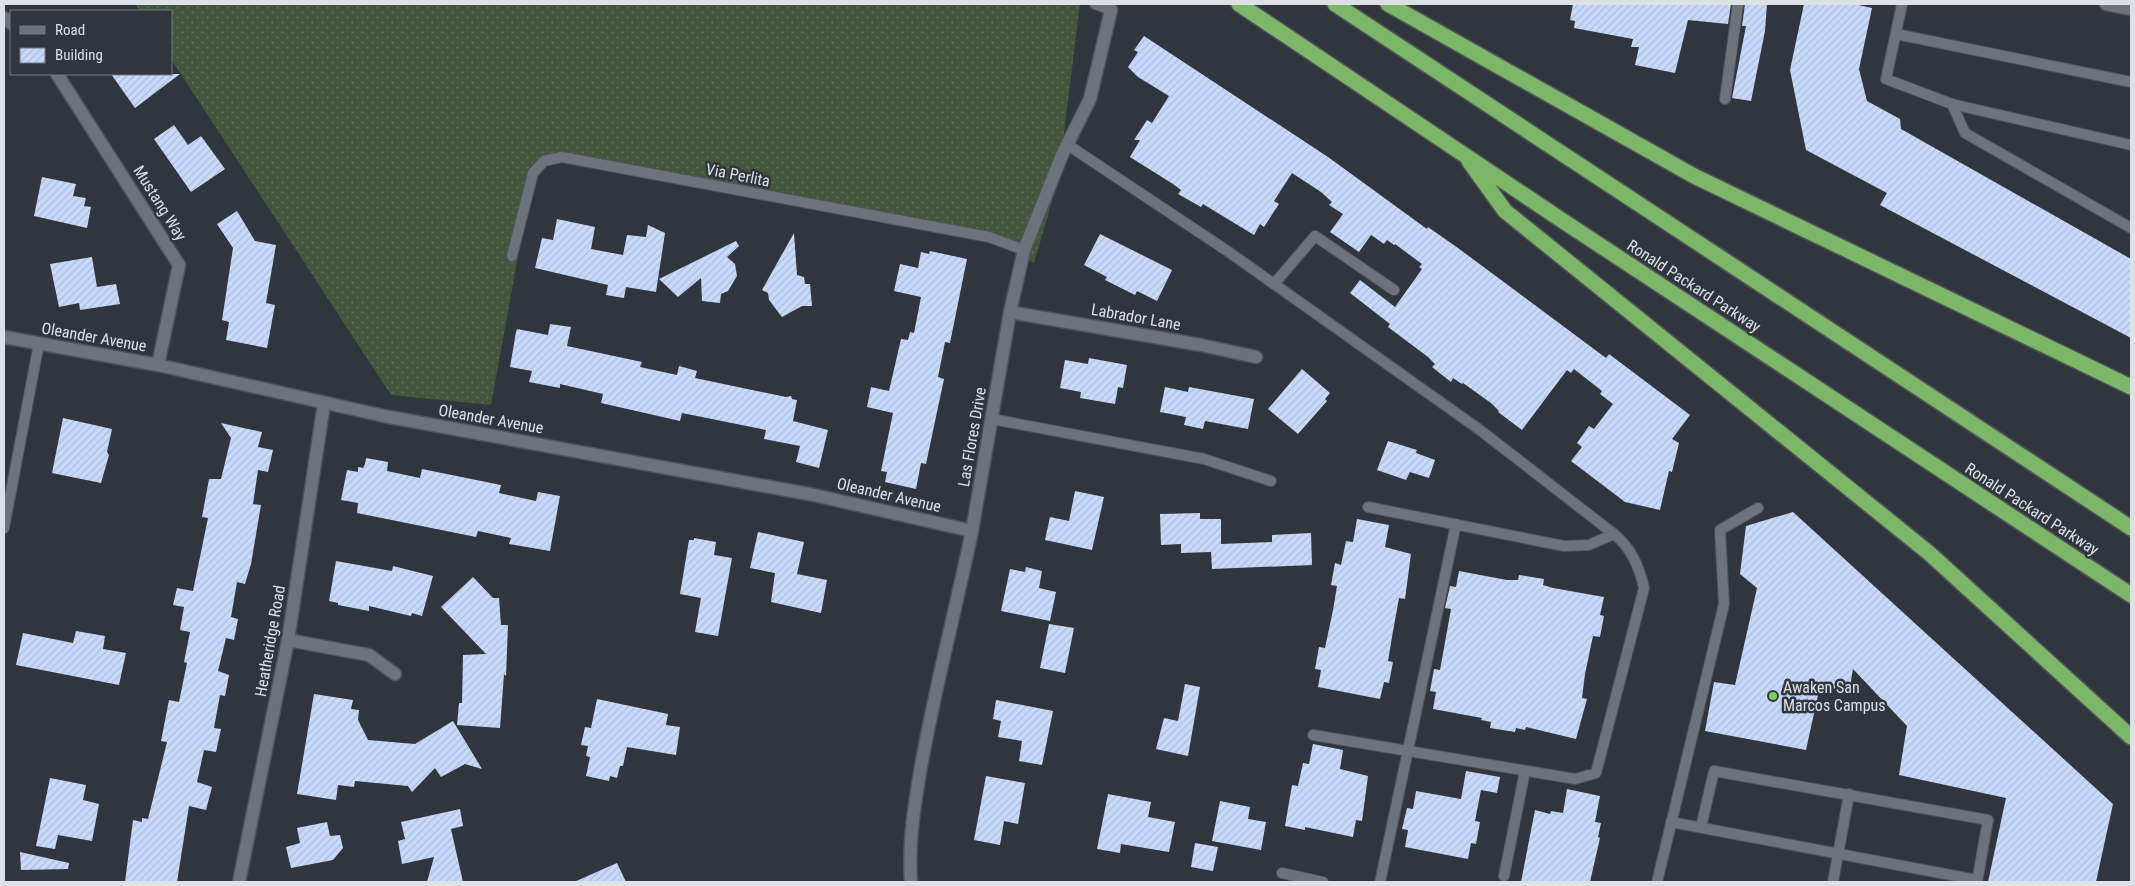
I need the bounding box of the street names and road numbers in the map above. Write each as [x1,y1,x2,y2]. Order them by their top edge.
street label: Via Perlita [704,159,772,191]
street label: Mustang Way [129,162,191,244]
street label: Ronald Packard Parkway [1624,236,1765,336]
street label: Labrador Lane [1090,300,1182,334]
street label: Oleander Avenue [40,318,148,356]
street label: Las Flores Drive [954,386,990,488]
street label: Oleander Avenue [437,400,545,438]
street label: Ronald Packard Parkway [1962,459,2103,559]
street label: Oleander Avenue [835,474,943,516]
street label: Heatheridge Road [251,584,289,698]

